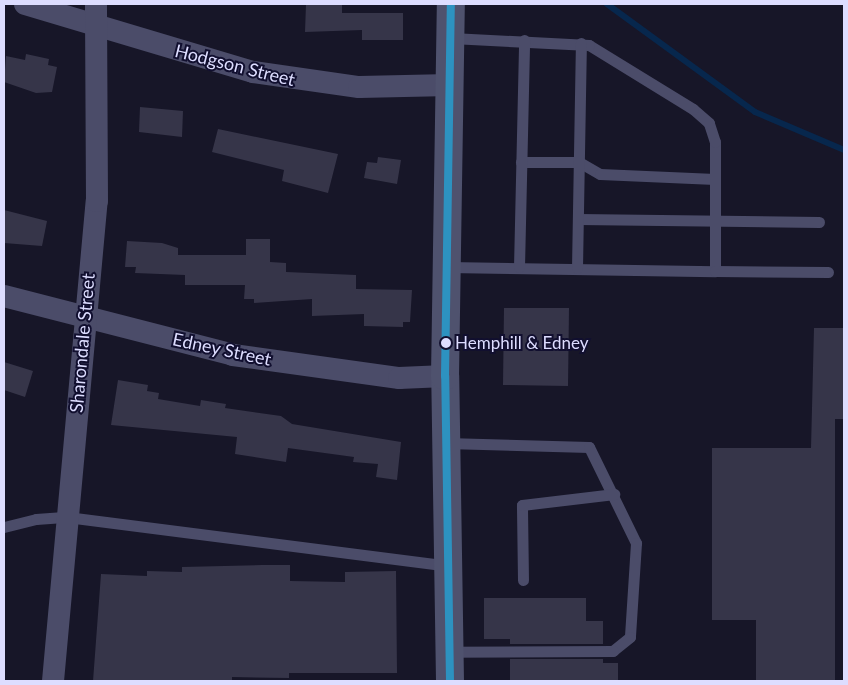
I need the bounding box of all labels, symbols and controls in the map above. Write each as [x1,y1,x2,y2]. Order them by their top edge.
street label: Hodgson Street [173,40,297,90]
street label: Sharondale Street [65,272,99,414]
street label: Edney Street [171,328,273,370]
place label: Hemphill & Edney [455,333,589,353]
marker: Hemphill & Edney [441,338,451,348]

